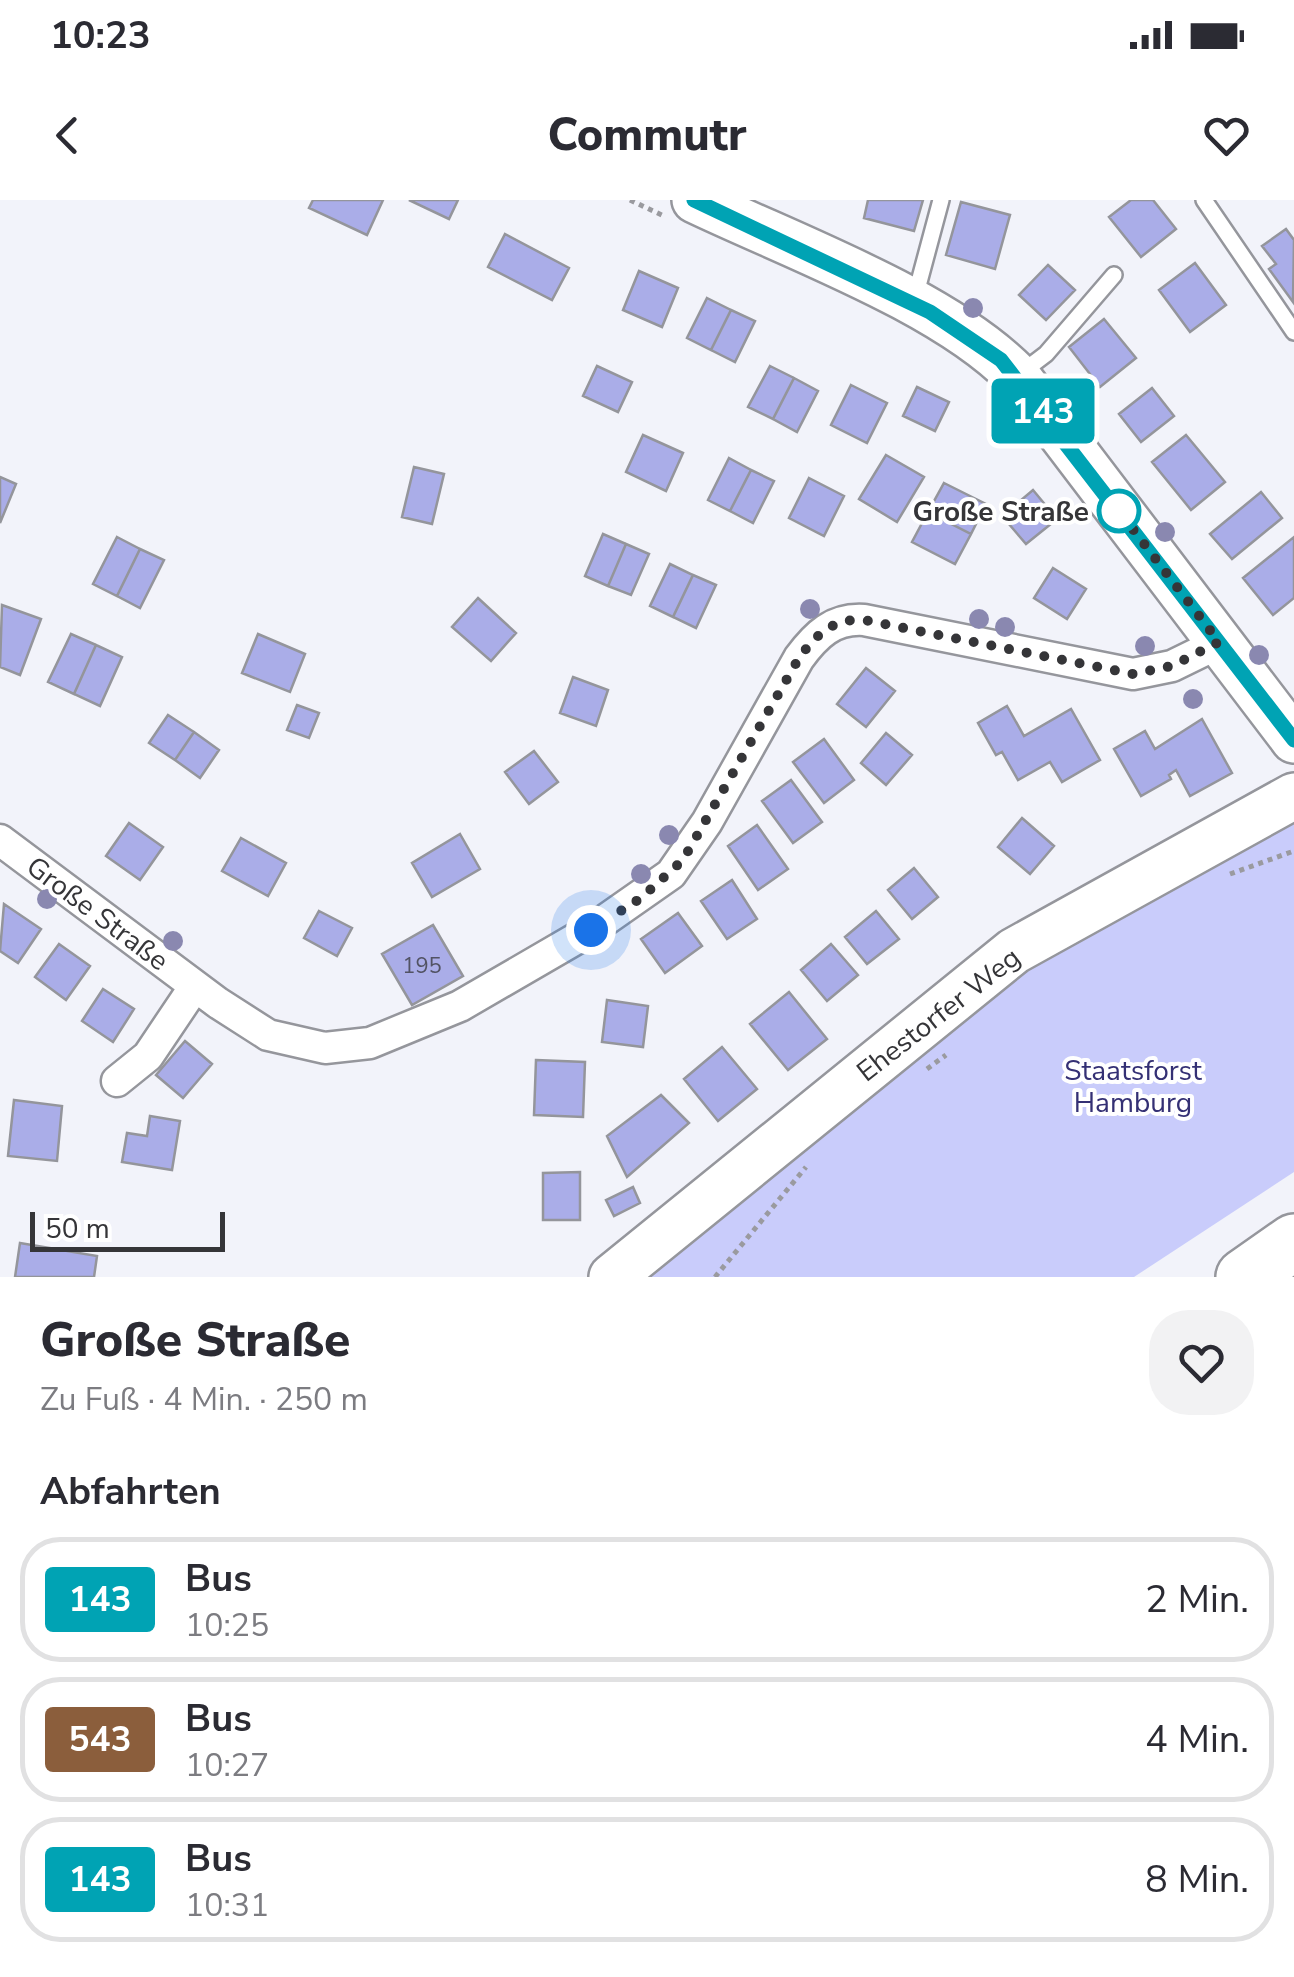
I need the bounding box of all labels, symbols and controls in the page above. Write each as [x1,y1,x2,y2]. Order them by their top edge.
text: 10:23 [50,10,151,61]
text: Commutr [548,105,746,166]
icon: back [40,108,95,163]
icon: heart [1199,108,1254,163]
line badge: 143 [986,378,1100,444]
text: 143 [1011,388,1075,435]
marker: Große Straße [1098,490,1140,532]
place label: Große Straße [913,493,1089,531]
street label: Große Straße [19,848,176,980]
your location [566,905,616,955]
street label: Ehestorfer Weg [849,939,1028,1091]
house number: 195 [402,951,442,981]
park label: Staatsforst Hamburg [1064,1052,1202,1122]
scale bar [30,1207,225,1252]
text: 50 m [45,1210,110,1248]
text: Große Straße [40,1307,350,1373]
button: heart [1149,1310,1254,1415]
text: Zu Fuß · 4 Min. · 250 m [40,1378,368,1421]
text: Abfahrten [40,1466,221,1517]
text: Bus [185,1553,252,1604]
text: 2 Min. [1145,1574,1249,1625]
text: 143 [68,1576,132,1623]
text: 10:25 [185,1604,269,1647]
text: Bus [185,1693,252,1744]
text: 4 Min. [1145,1714,1249,1765]
text: 543 [68,1716,132,1763]
text: 10:27 [185,1744,269,1787]
text: Bus [185,1833,252,1884]
text: 8 Min. [1145,1854,1249,1905]
text: 143 [68,1856,132,1903]
text: 10:31 [185,1884,269,1927]

